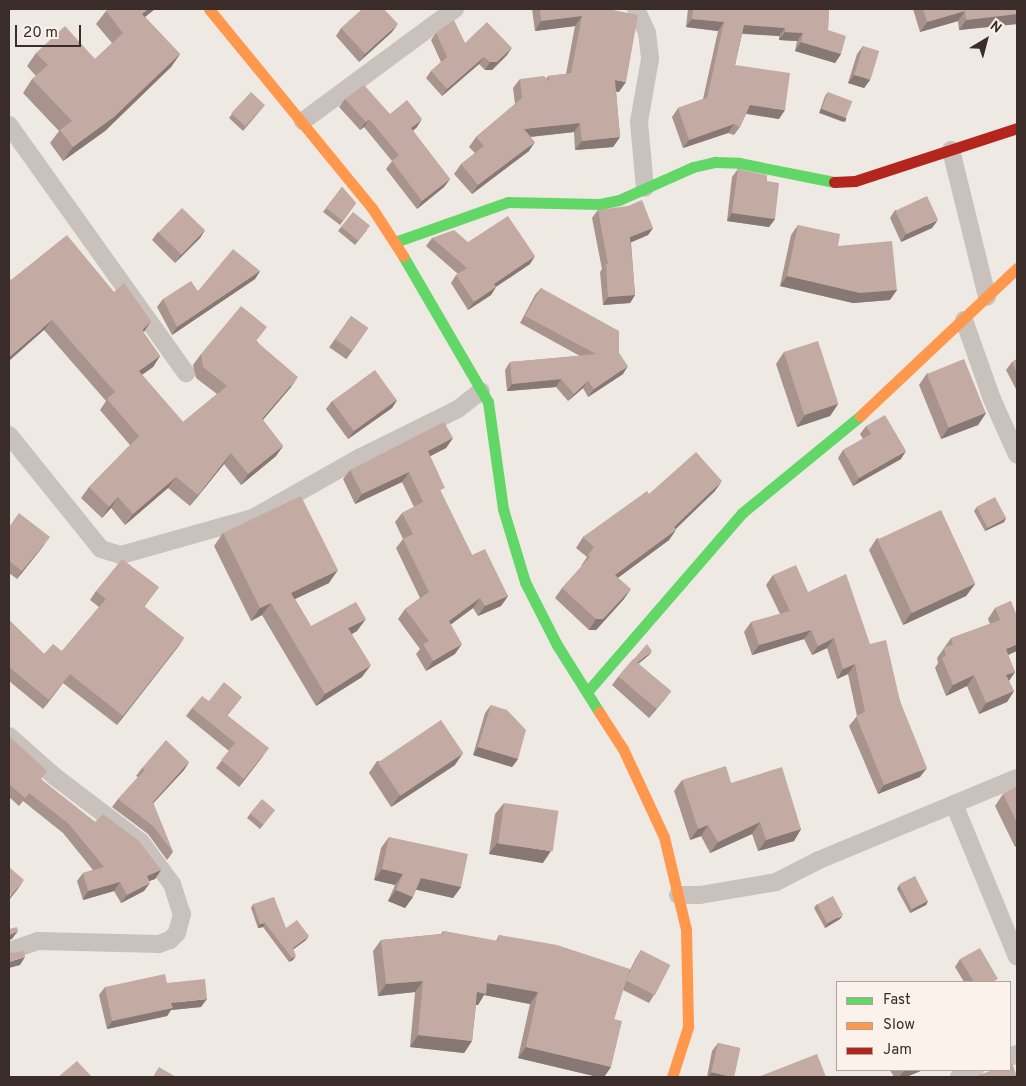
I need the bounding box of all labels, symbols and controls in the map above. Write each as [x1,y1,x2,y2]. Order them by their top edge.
scale bar [18,15,84,47]
north arrow [961,15,1011,65]
text: N [986,18,1004,37]
text: 20 m [23,24,58,43]
legend [836,981,1011,1071]
text: Fast [883,991,911,1010]
text: Slow [883,1016,915,1035]
text: Jam [883,1041,912,1060]

